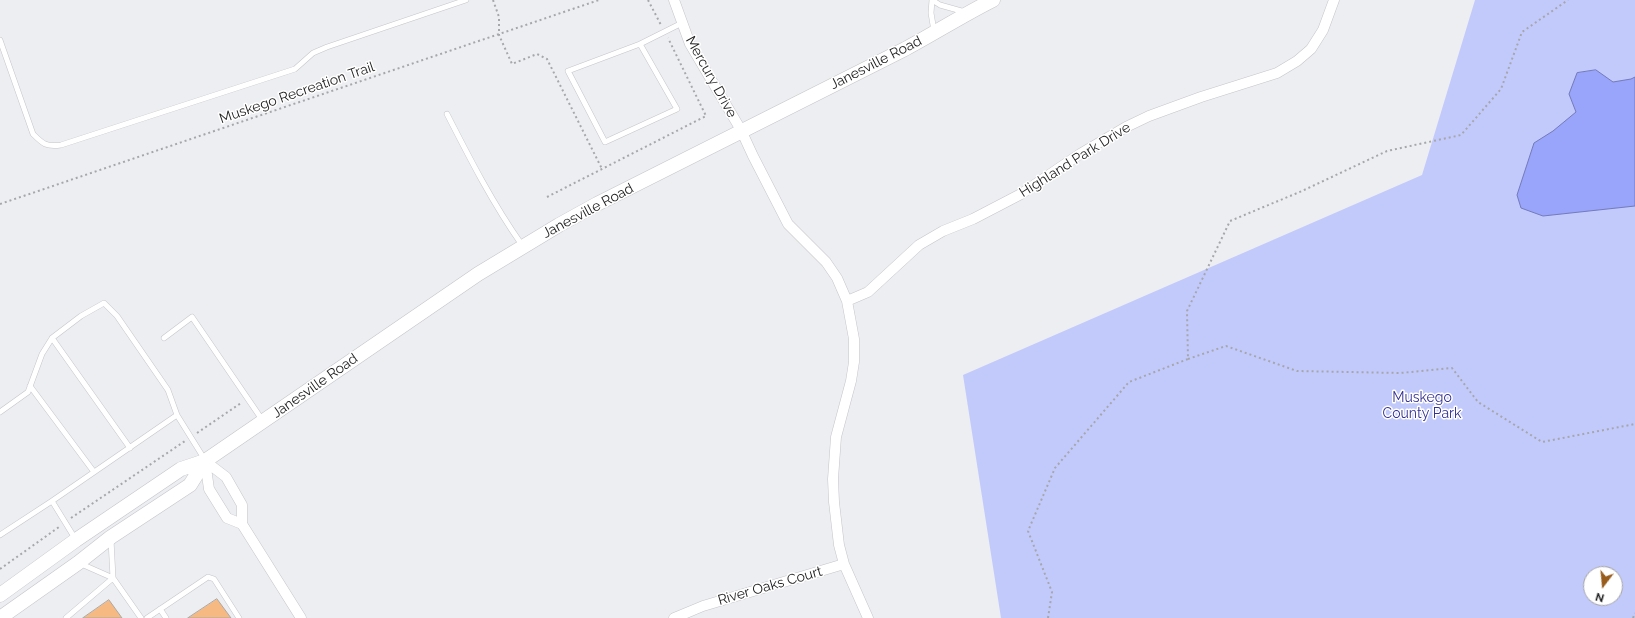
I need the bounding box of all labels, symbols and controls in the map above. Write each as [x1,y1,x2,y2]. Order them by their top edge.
street label: Mercury Drive [682,33,740,121]
street label: Janesville Road [827,33,925,93]
street label: Muskego Recreation Trail [217,59,377,127]
street label: Highland Park Drive [1016,119,1134,201]
street label: Janesville Road [540,180,636,242]
street label: Janesville Road [269,350,361,422]
park label: Muskego County Park [1383,390,1461,422]
street label: River Oaks Court [716,563,824,609]
north arrow [1583,566,1623,606]
text: N [1594,590,1606,604]

